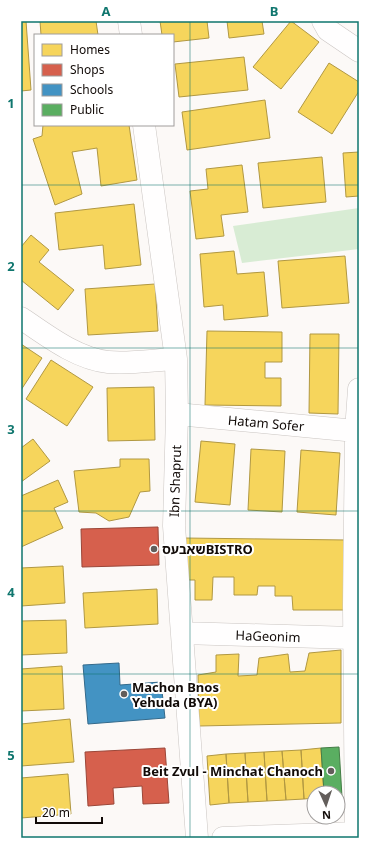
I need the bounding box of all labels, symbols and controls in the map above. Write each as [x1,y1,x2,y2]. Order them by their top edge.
text: A [102,2,111,20]
text: B [270,2,278,20]
legend [34,34,174,126]
text: Homes [70,41,110,58]
text: Shops [70,61,105,78]
text: Schools [70,81,113,98]
text: 1 [7,94,15,112]
text: Public [70,101,104,118]
text: 2 [7,257,15,275]
street label: Hatam Sofer [227,411,306,435]
text: 3 [7,420,15,438]
street label: Ibn Shaprut [165,444,185,517]
place label: שאבעסBISTRO [162,540,253,558]
marker: שאבעסBISTRO [149,544,159,554]
text: 4 [7,583,15,601]
street label: HaGeonim [235,626,301,646]
place label: Machon Bnos Yehuda (BYA) [132,678,219,711]
marker: Machon Bnos Yehuda (BYA) [119,689,129,699]
text: 5 [7,746,15,764]
place label: Beit Zvul - Minchat Chanoch [143,762,323,780]
marker: Beit Zvul - Minchat Chanoch [326,766,336,776]
north arrow [306,785,346,825]
scale bar [36,799,102,825]
text: 20 m [42,804,70,821]
text: N [322,808,331,823]

